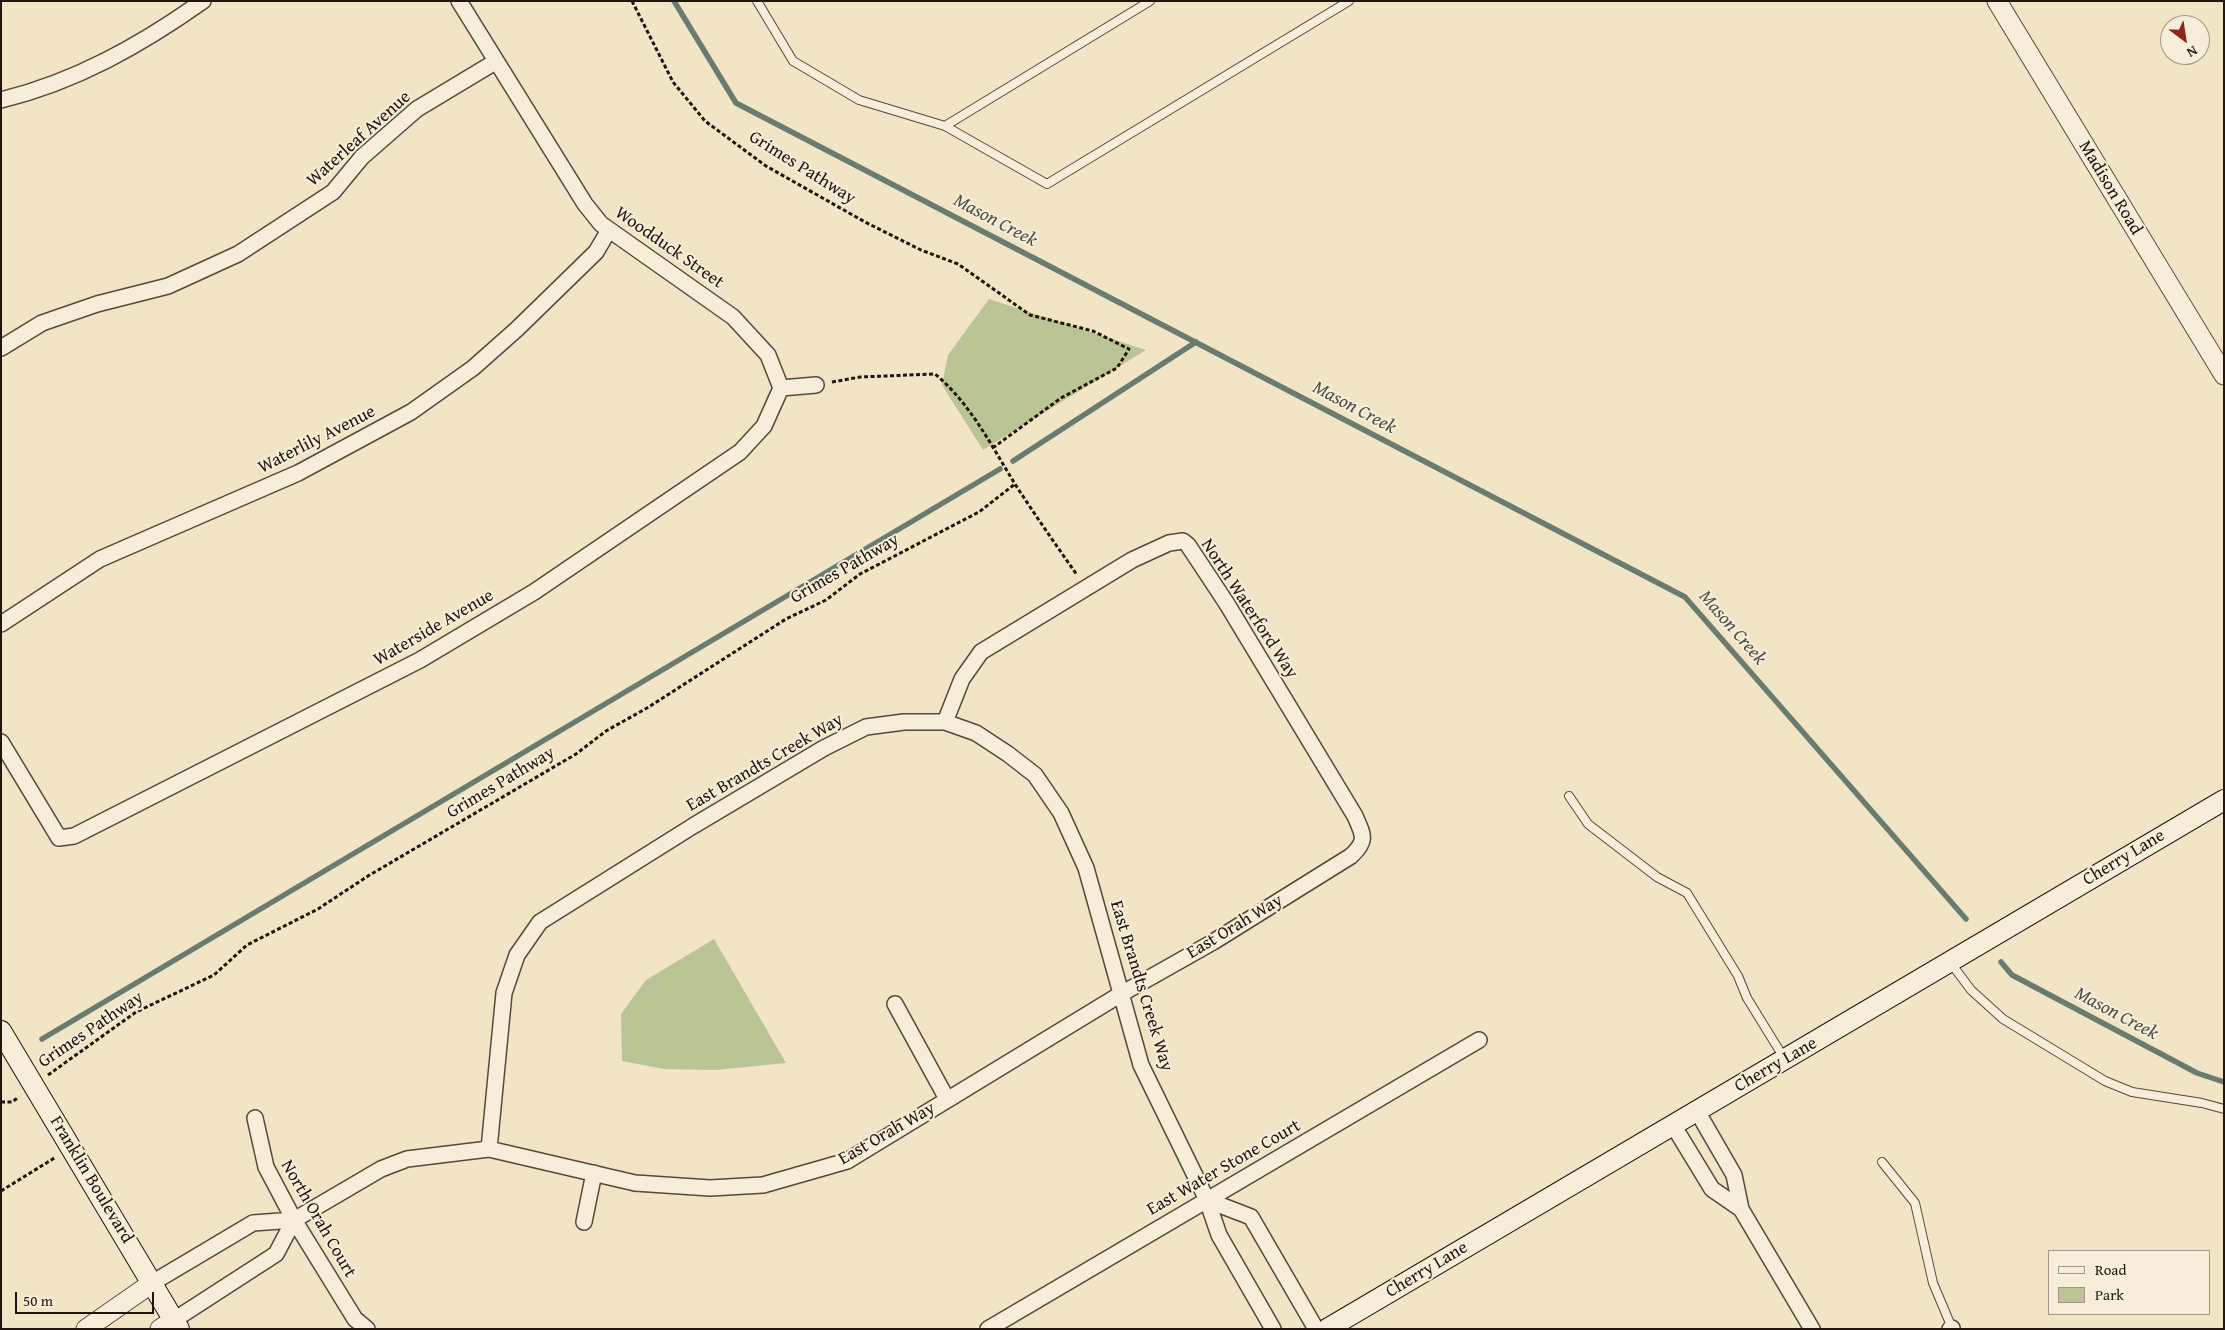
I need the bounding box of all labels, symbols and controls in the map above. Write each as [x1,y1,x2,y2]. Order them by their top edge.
north arrow [2160,15,2210,65]
text: N [2183,41,2201,63]
street label: Waterleaf Avenue [303,87,415,191]
street label: Grimes Pathway [745,127,859,209]
street label: Madison Road [2073,137,2147,239]
water label: Mason Creek [949,189,1041,253]
street label: Woodduck Street [610,202,728,294]
water label: Mason Creek [1308,376,1400,440]
street label: Waterlily Avenue [255,401,379,479]
street label: Grimes Pathway [787,529,903,609]
street label: North Waterford Way [1196,535,1302,683]
street label: Waterside Avenue [370,585,498,671]
water label: Mason Creek [1693,586,1771,670]
street label: East Brandts Creek Way [683,709,847,817]
street label: Grimes Pathway [443,742,559,824]
street label: Cherry Lane [2079,825,2169,891]
street label: East Orah Way [1183,890,1287,964]
street label: East Brandts Creek Way [1105,898,1177,1074]
water label: Mason Creek [2070,982,2162,1046]
street label: Grimes Pathway [34,987,148,1073]
street label: Cherry Lane [1731,1033,1821,1097]
street label: East Orah Way [835,1098,939,1170]
street label: Franklin Boulevard [45,1112,137,1248]
street label: East Water Stone Court [1143,1115,1305,1221]
street label: North Orah Court [276,1156,360,1282]
street label: Cherry Lane [1382,1237,1472,1303]
legend [2048,1250,2210,1315]
text: Road [2095,1259,2126,1280]
scale bar [18,1282,156,1314]
text: Park [2095,1284,2124,1305]
text: 50 m [23,1290,53,1311]

